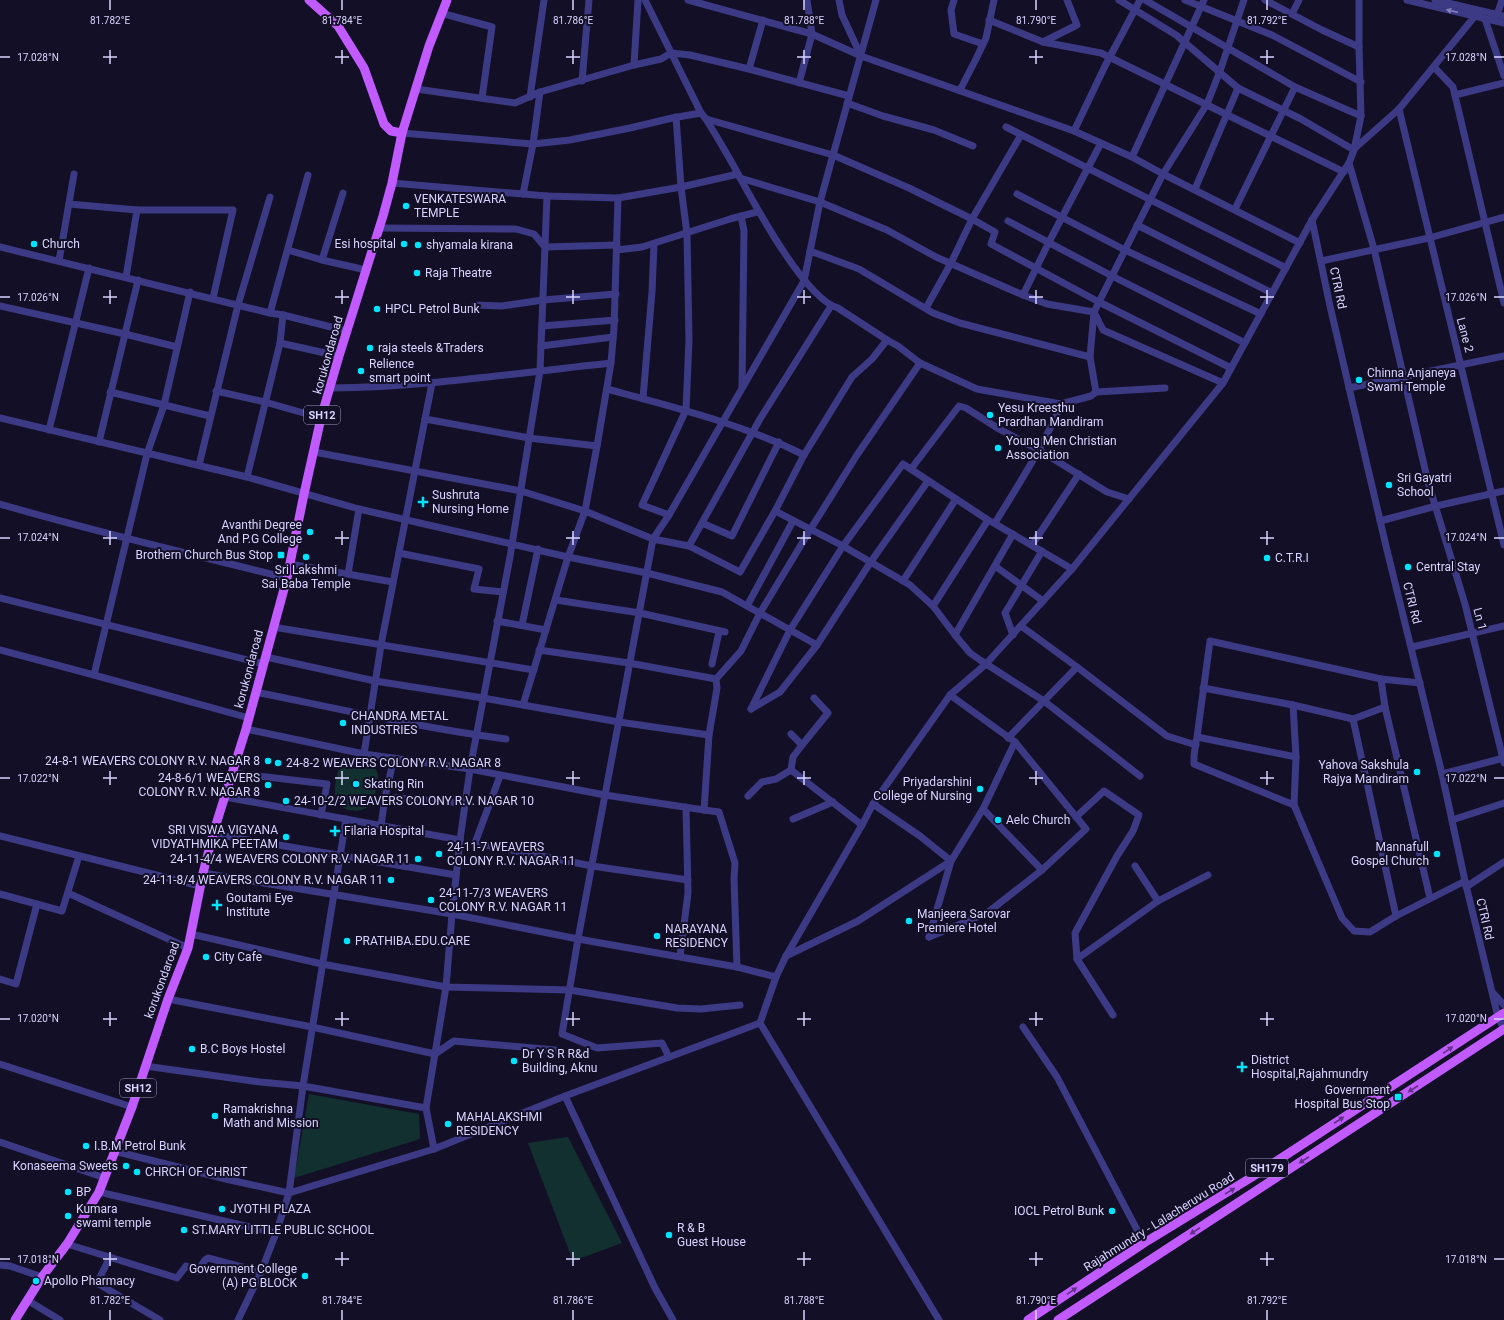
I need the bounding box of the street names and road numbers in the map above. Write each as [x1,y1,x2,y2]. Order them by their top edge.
street label: CTRI Rd [1327,266,1349,310]
street label: korukondaroad [310,314,346,396]
street label: Lane 2 [1454,316,1476,354]
road number: SH12 [304,406,340,424]
street label: CTRI Rd [1400,581,1424,625]
street label: Ln 1 [1470,606,1490,632]
street label: korukondaroad [232,628,266,710]
street label: CTRI Rd [1473,897,1497,941]
street label: korukondaroad [142,940,182,1020]
road number: SH12 [120,1079,156,1097]
road number: SH179 [1246,1159,1288,1177]
street label: Rajahmundry - Lalacheruvu Road [1081,1170,1237,1274]

